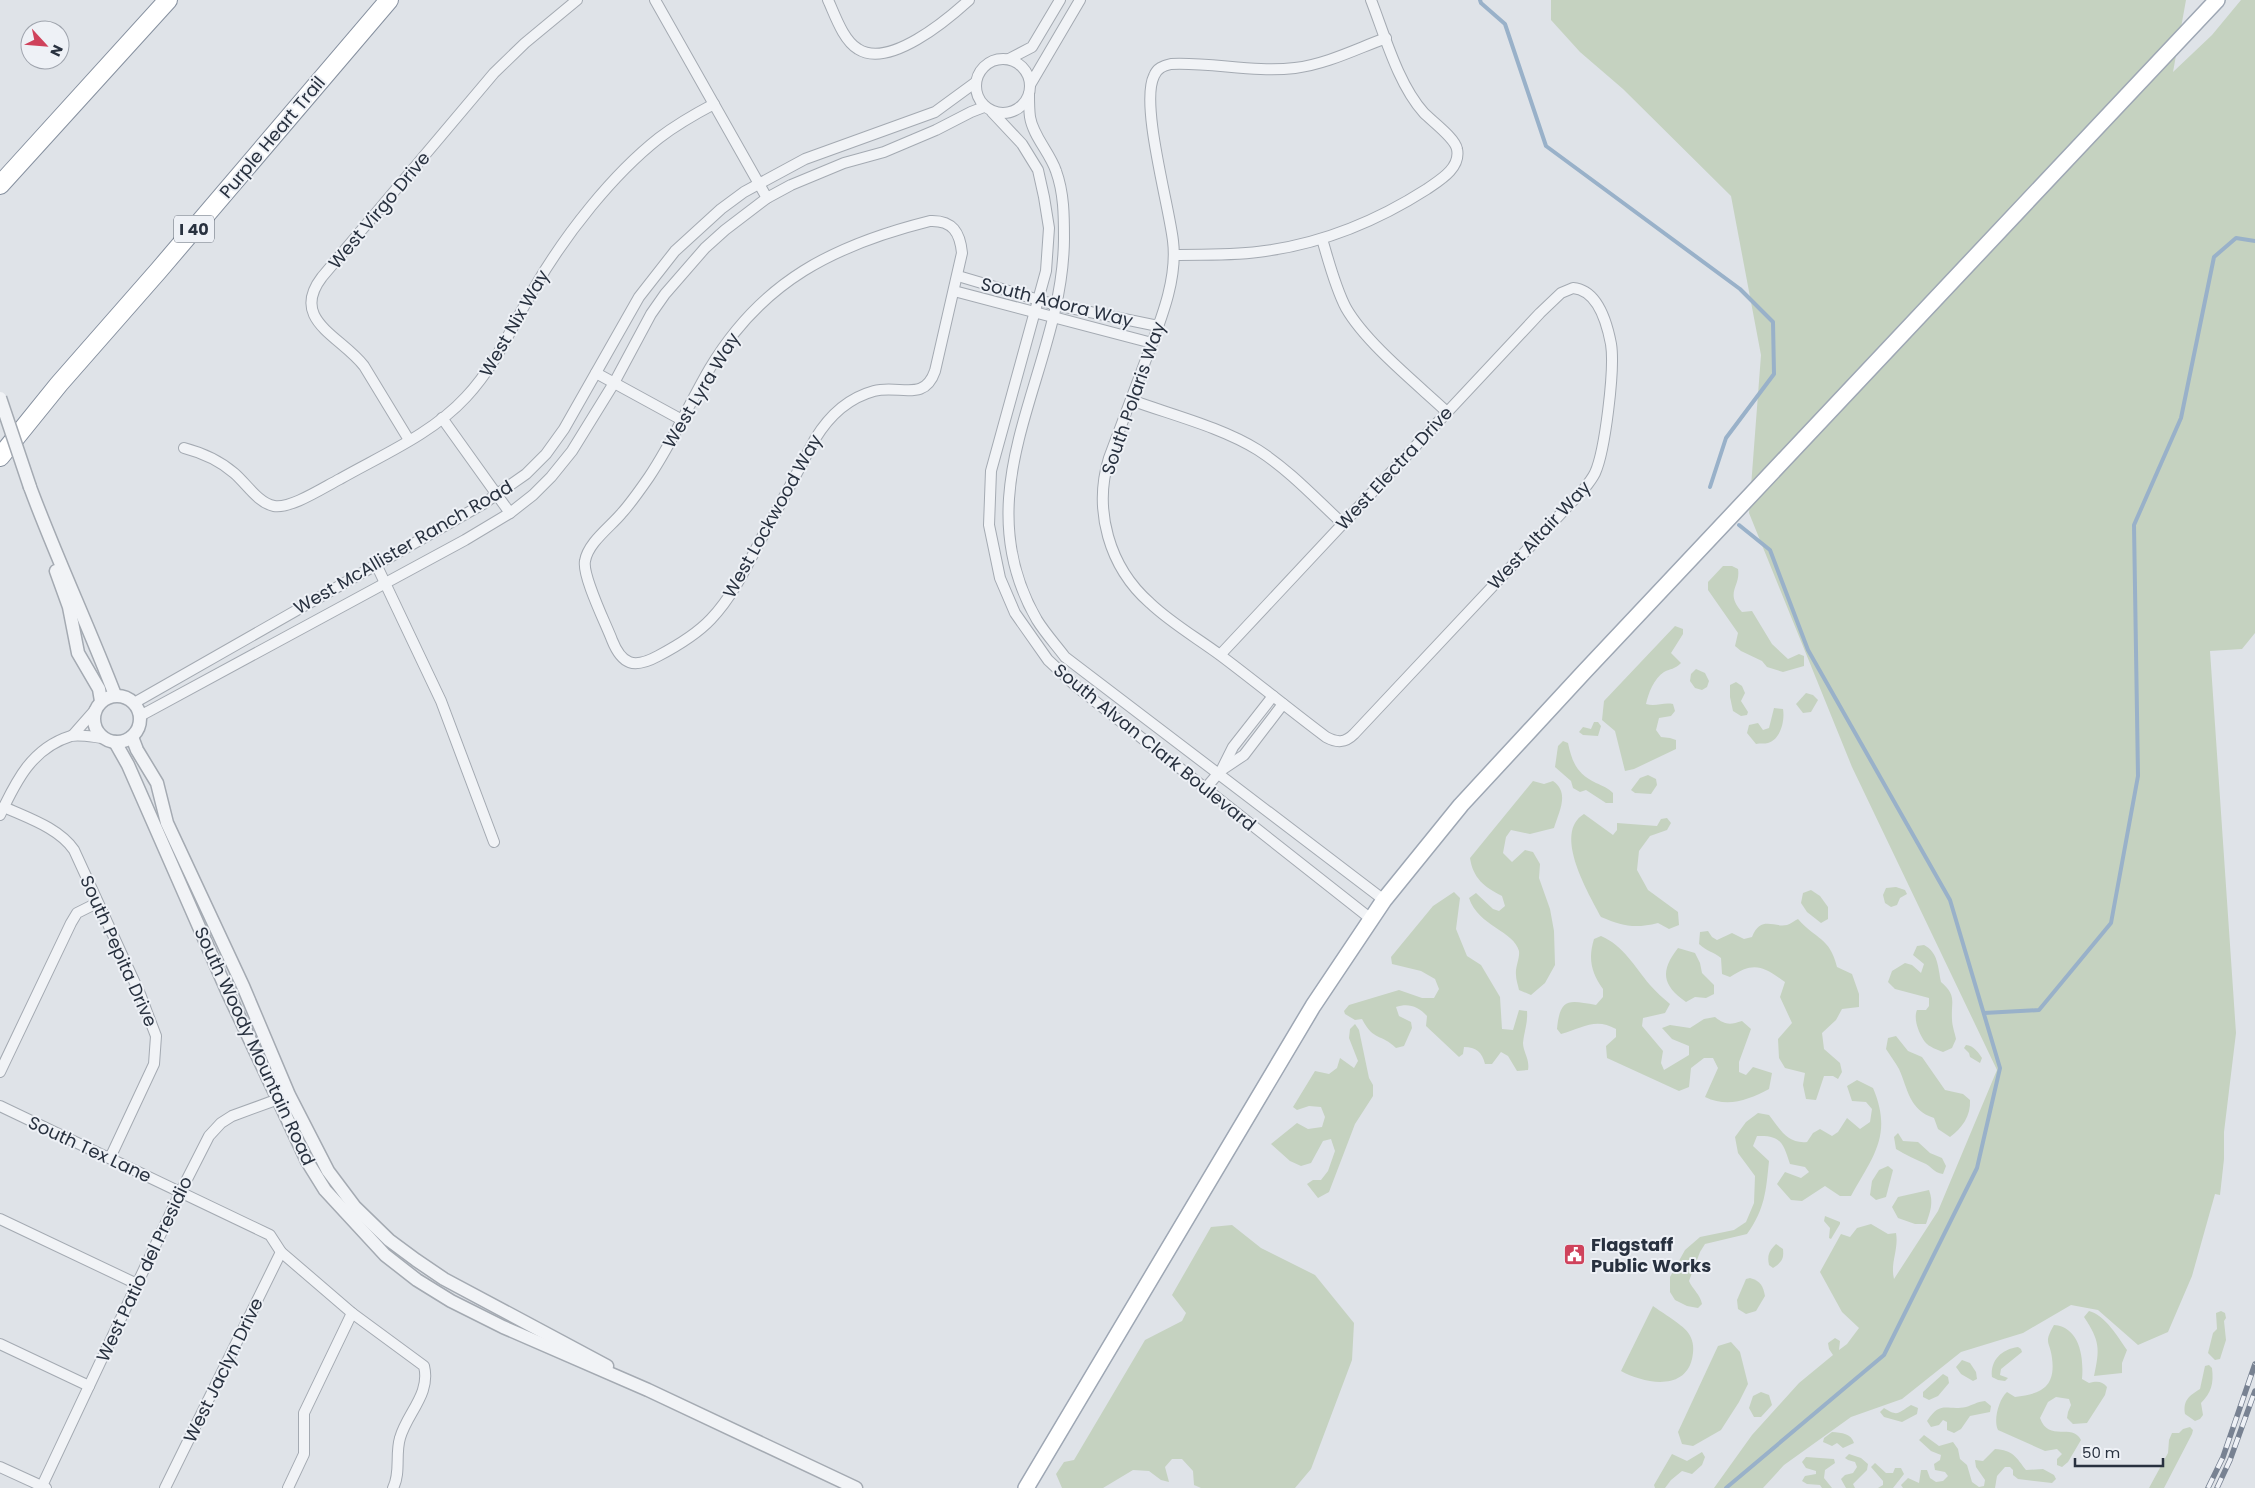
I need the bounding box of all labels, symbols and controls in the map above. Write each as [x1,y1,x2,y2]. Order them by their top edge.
north arrow [20,20,70,70]
text: N [45,42,68,60]
street label: Purple Heart Trail [213,71,331,203]
street label: West Virgo Drive [322,146,436,274]
road number: I 40 [174,215,214,242]
street label: West Nix Way [473,265,555,381]
street label: South Adora Way [978,271,1136,333]
street label: South Polaris Way [1095,318,1171,478]
street label: West Lyra Way [657,327,745,453]
street label: West Electra Drive [1330,401,1458,535]
street label: West Lockwood Way [717,430,827,602]
street label: West McAllister Ranch Road [289,474,517,620]
street label: West Altair Way [1482,475,1596,595]
street label: South Alvan Clark Boulevard [1049,657,1261,837]
street label: South Pepita Drive [74,871,164,1031]
street label: South Woody Mountain Road [189,923,321,1169]
street label: South Tex Lane [24,1109,156,1189]
street label: West Patio del Presidio [90,1172,198,1366]
place label: Flagstaff Public Works [1591,1232,1711,1278]
public building icon: Flagstaff Public Works [1563,1242,1587,1266]
street label: West Jaclyn Drive [177,1293,269,1447]
scale bar [2075,1436,2162,1468]
text: 50 m [2082,1442,2120,1463]

